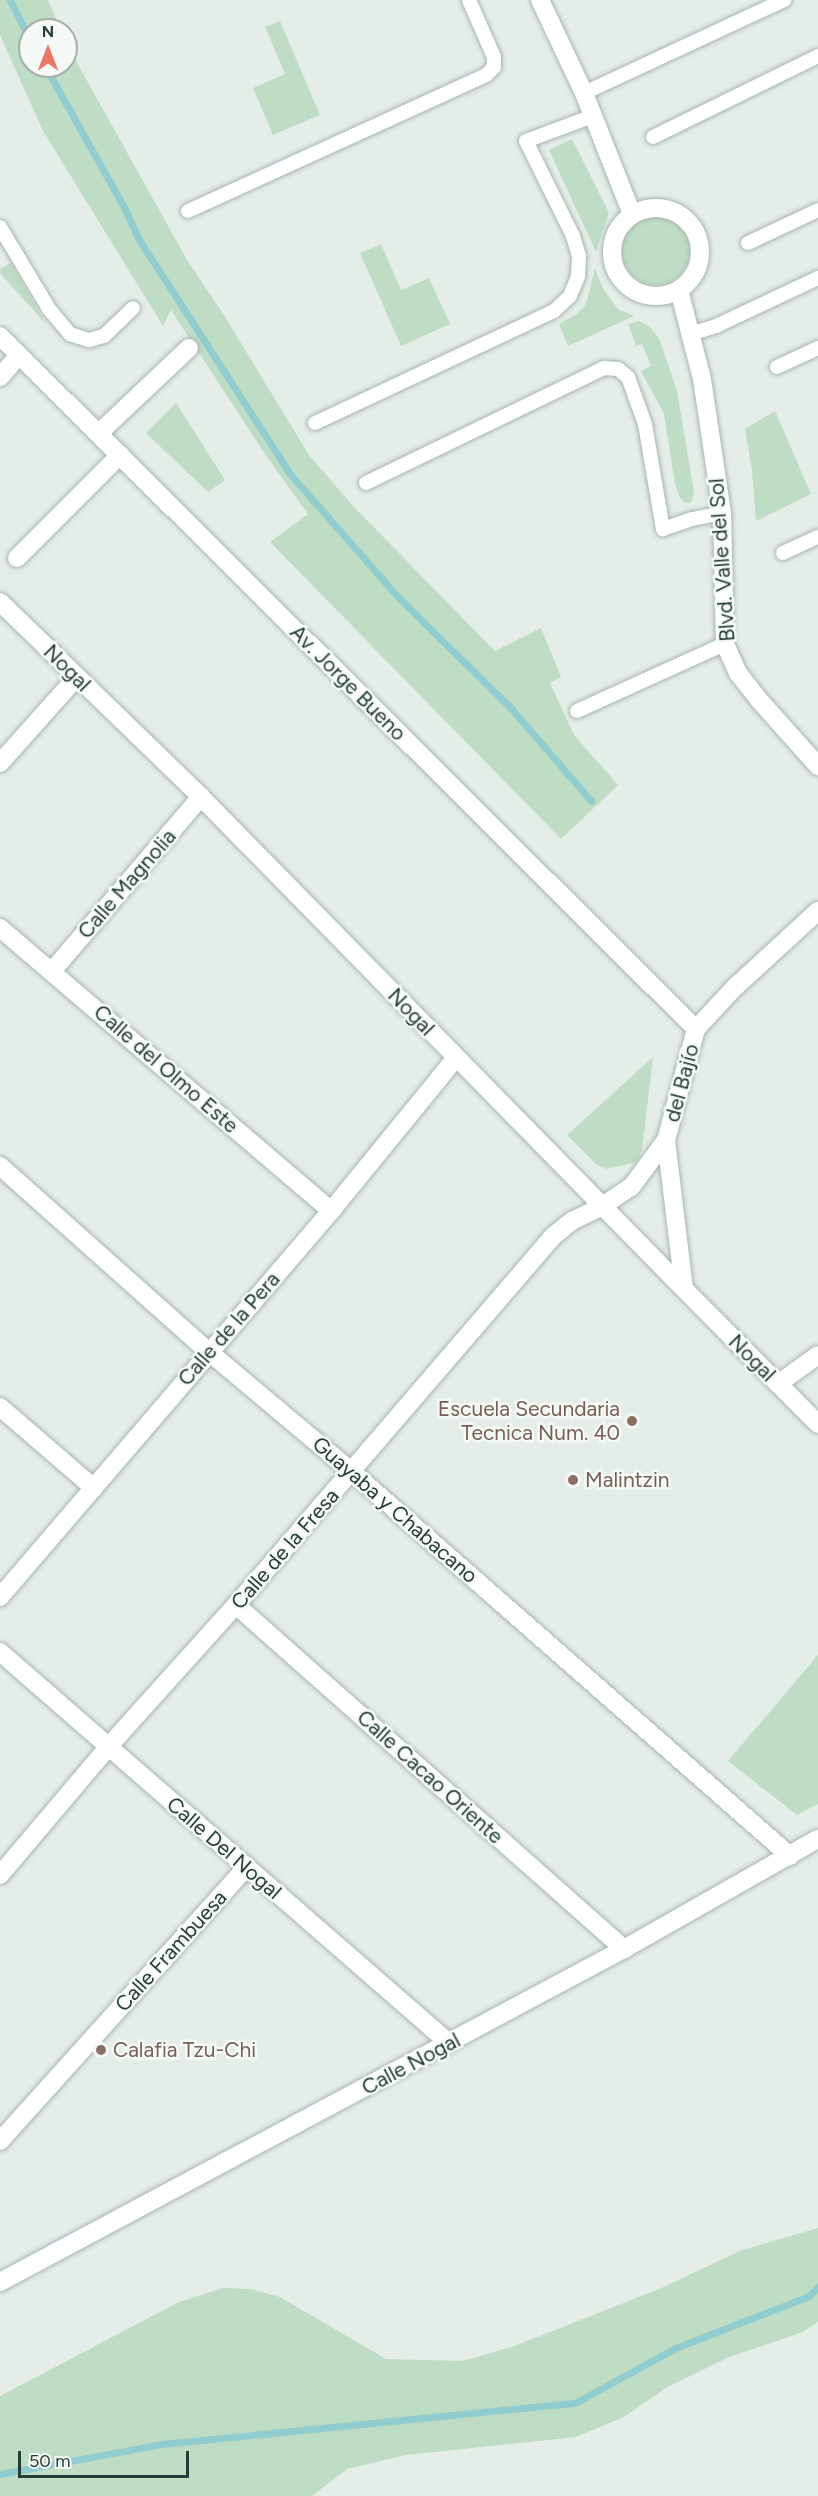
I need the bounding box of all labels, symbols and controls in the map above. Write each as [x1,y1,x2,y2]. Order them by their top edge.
north arrow [18,18,78,78]
text: N [42,22,54,41]
street label: Blvd. Valle del Sol [704,478,740,642]
street label: Av. Jorge Bueno [285,620,411,746]
street label: Nogal [38,639,96,697]
street label: Calle Magnolia [73,824,181,944]
street label: Nogal [382,983,440,1041]
street label: Calle del Olmo Este [89,999,243,1139]
street label: del Bajío [659,1041,705,1125]
street label: Calle de la Pera [173,1267,285,1391]
street label: Nogal [723,1329,781,1387]
place label: Escuela Secundaria Tecnica Num. 40 [438,1396,620,1446]
marker: Escuela Secundaria Tecnica Num. 40 [625,1414,639,1428]
street label: Guayaba y Chabacano [307,1431,483,1589]
place label: Malintzin [585,1467,670,1493]
marker: Malintzin [566,1473,580,1487]
street label: Calle de la Fresa [226,1484,344,1614]
street label: Calle Cacao Oriente [352,1705,508,1849]
street label: Calle Del Nogal [162,1791,286,1905]
street label: Calle Frambuesa [110,1885,232,2017]
street label: Calle Nogal [357,2028,465,2100]
place label: Calafia Tzu-Chi [113,2037,256,2063]
marker: Calafia Tzu-Chi [94,2043,108,2057]
scale bar [21,2439,192,2477]
text: 50 m [29,2450,71,2472]

